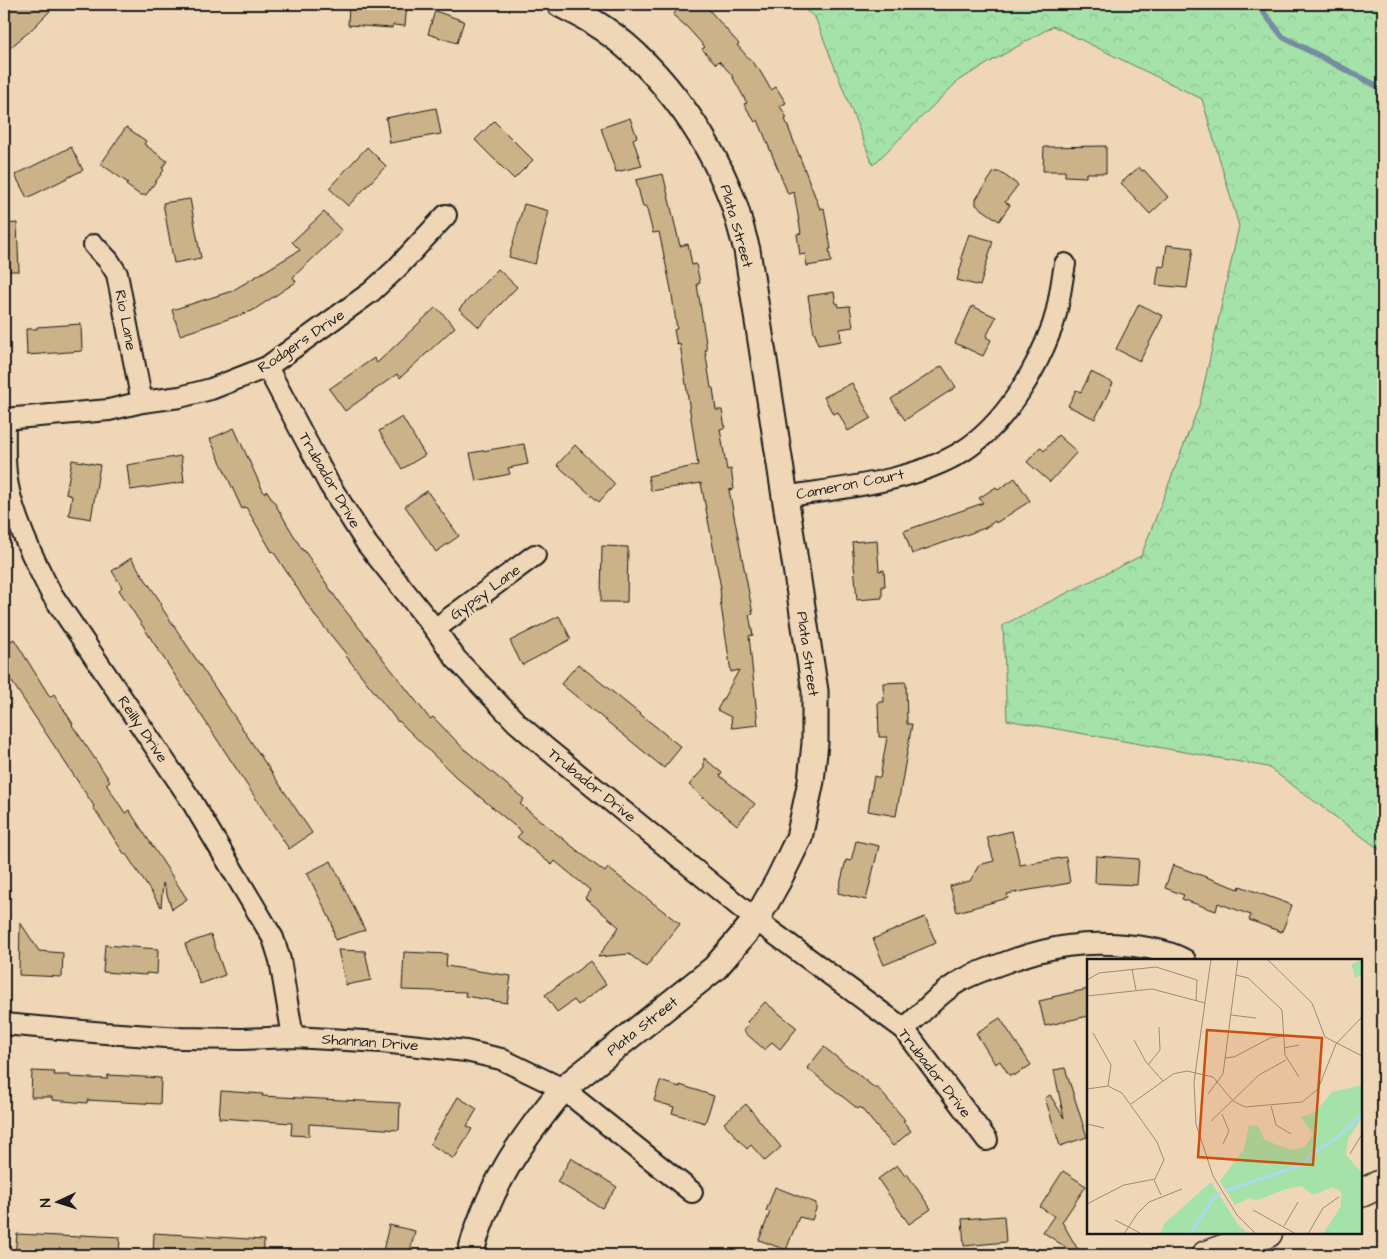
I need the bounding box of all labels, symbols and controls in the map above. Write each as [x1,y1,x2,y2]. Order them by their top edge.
street label: Plata Street [715,182,758,270]
street label: Rio Lane [109,288,142,352]
street label: Rodgers Drive [254,305,349,379]
street label: Trubador Drive [294,428,366,532]
street label: Cameron Court [794,464,906,505]
street label: Gypsy Lane [446,560,525,626]
street label: Plata Street [791,610,824,698]
street label: Reilly Drive [112,692,173,767]
street label: Trubador Drive [543,743,640,827]
inset map [1087,959,1362,1234]
street label: Plata Street [602,992,682,1061]
street label: Trubador Drive [893,1024,976,1122]
street label: Shannan Drive [321,1029,419,1056]
north arrow [32,1176,82,1226]
text: N [36,1198,56,1208]

